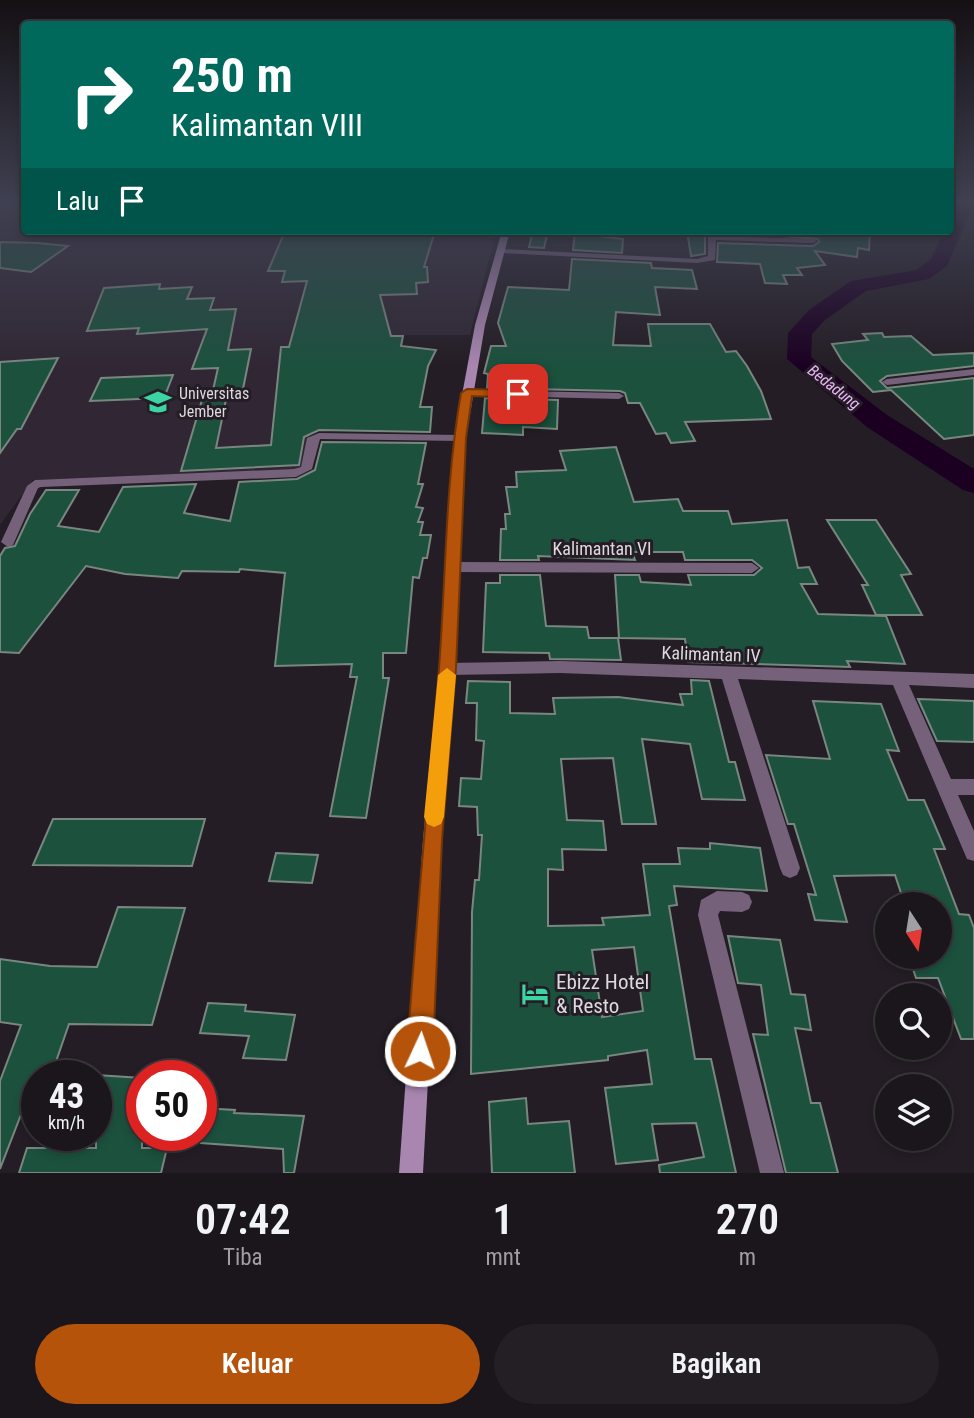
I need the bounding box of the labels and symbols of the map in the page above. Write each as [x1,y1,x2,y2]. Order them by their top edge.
water label: Bedadung [804,361,864,414]
pin [488,364,548,424]
place label: Universitas Jember [179,384,249,421]
school or university icon: Universitas Jember [143,387,173,417]
street label: Kalimantan VI [553,538,651,559]
street label: Kalimantan IV [661,642,761,666]
north arrow [875,892,952,970]
place label: Ebizz Hotel & Resto [556,970,649,1018]
hotel icon: Ebizz Hotel & Resto [520,979,550,1009]
position arrow [383,1014,457,1088]
speed limit sign: 50 [126,1060,217,1151]

